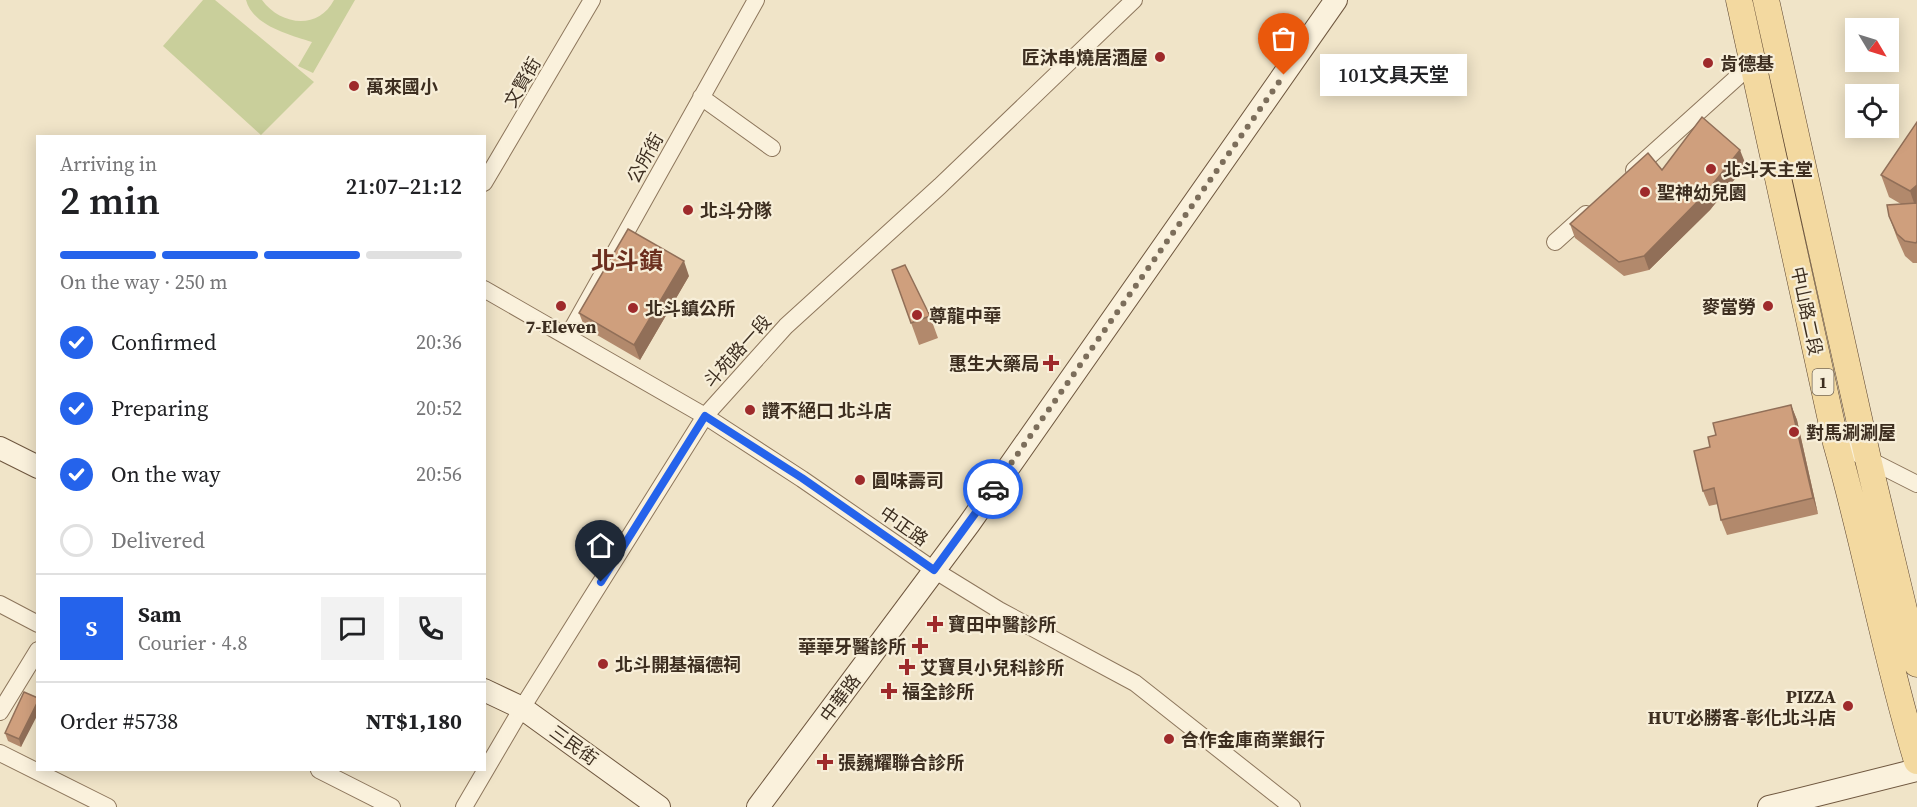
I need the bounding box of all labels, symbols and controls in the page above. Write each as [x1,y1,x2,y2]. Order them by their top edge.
pin [1258,13,1309,75]
north arrow [1845,18,1899,72]
map controls [1845,18,1899,138]
icon: bag [1267,22,1300,55]
place label: 匠沐串燒居酒屋 [1022,45,1148,70]
marker: 匠沐串燒居酒屋 [1153,50,1167,64]
place label: 肯德基 [1720,51,1774,76]
street label: 文賢街 [498,52,546,112]
callout: 101文具天堂 [1320,54,1467,96]
marker: 肯德基 [1701,56,1715,70]
text: 101文具天堂 [1338,61,1449,89]
place label: 萬來國小 [366,74,438,99]
marker: 萬來國小 [347,79,361,93]
button: locate [1845,84,1899,138]
street label: 公所街 [621,128,669,188]
text: Arriving in [60,150,157,178]
place label: 北斗天主堂 [1723,157,1813,182]
marker: 北斗天主堂 [1704,162,1718,176]
text: 21:07–21:12 [346,171,462,201]
text: 2 min [60,174,160,227]
place label: 聖神幼兒園 [1657,180,1747,205]
marker: 聖神幼兒園 [1638,185,1652,199]
place label: 北斗分隊 [700,198,772,223]
marker: 北斗分隊 [681,203,695,217]
district label: 北斗鎮 [591,244,663,277]
street label: 中山路二段 [1785,264,1829,358]
text: On the way · 250 m [60,268,227,296]
place label: 麥當勞 [1702,294,1756,319]
place label: 北斗鎮公所 [645,296,735,321]
marker: 7-Eleven [554,299,568,313]
marker: 麥當勞 [1761,299,1775,313]
marker: 北斗鎮公所 [626,301,640,315]
place label: 尊龍中華 [929,303,1001,328]
marker: 尊龍中華 [910,308,924,322]
street label: 斗苑路一段 [698,309,776,393]
place label: 7-Eleven [525,314,597,339]
icon: check [60,326,93,359]
text: Confirmed [111,327,216,357]
text: 20:36 [416,328,462,356]
place label: 惠生大藥局 [949,351,1039,376]
marker: 惠生大藥局 [1044,356,1058,370]
road number: 1 [1812,369,1834,395]
icon: check [60,392,93,425]
text: Preparing [111,393,208,423]
text: 20:52 [416,394,462,422]
place label: 讚不絕口 北斗店 [762,398,892,423]
marker: 讚不絕口 北斗店 [743,403,757,417]
place label: 對馬涮涮屋 [1806,420,1896,445]
marker: 對馬涮涮屋 [1787,425,1801,439]
icon: check [60,458,93,491]
text: On the way [111,459,220,489]
courier [963,459,1023,519]
text: 20:56 [416,460,462,488]
place label: 圓味壽司 [872,468,944,493]
marker: 圓味壽司 [853,473,867,487]
icon: car [977,473,1010,506]
street label: 中正路 [875,500,933,552]
pin [575,520,626,582]
text: Delivered [111,525,205,555]
icon: home [584,529,617,562]
button: chat [321,597,384,660]
button: phone [399,597,462,660]
text: Sam [138,599,182,629]
place label: 寶田中醫診所 [948,612,1056,637]
text: S [86,613,97,643]
marker: 寶田中醫診所 [926,615,944,633]
text: Courier · 4.8 [138,629,247,657]
place label: 華華牙醫診所 [798,634,906,659]
marker: 華華牙醫診所 [911,637,929,655]
place label: 北斗開基福德祠 [615,652,741,677]
place label: 艾寶貝小兒科診所 [920,655,1064,680]
marker: 北斗開基福德祠 [596,657,610,671]
marker: 艾寶貝小兒科診所 [898,658,916,676]
street label: 中華路 [814,669,866,727]
place label: 福全診所 [902,679,974,704]
marker: 福全診所 [880,682,898,700]
place label: PIZZA HUT必勝客-彰化北斗店 [1648,684,1836,730]
marker: PIZZA HUT必勝客-彰化北斗店 [1841,699,1855,713]
text: Order #5738 [60,706,178,736]
text: NT$1,180 [366,706,462,736]
street label: 三民街 [545,719,603,771]
place label: 合作金庫商業銀行 [1181,727,1325,752]
marker: 合作金庫商業銀行 [1162,732,1176,746]
place label: 張巍耀聯合診所 [838,750,964,775]
marker: 張巍耀聯合診所 [816,753,834,771]

